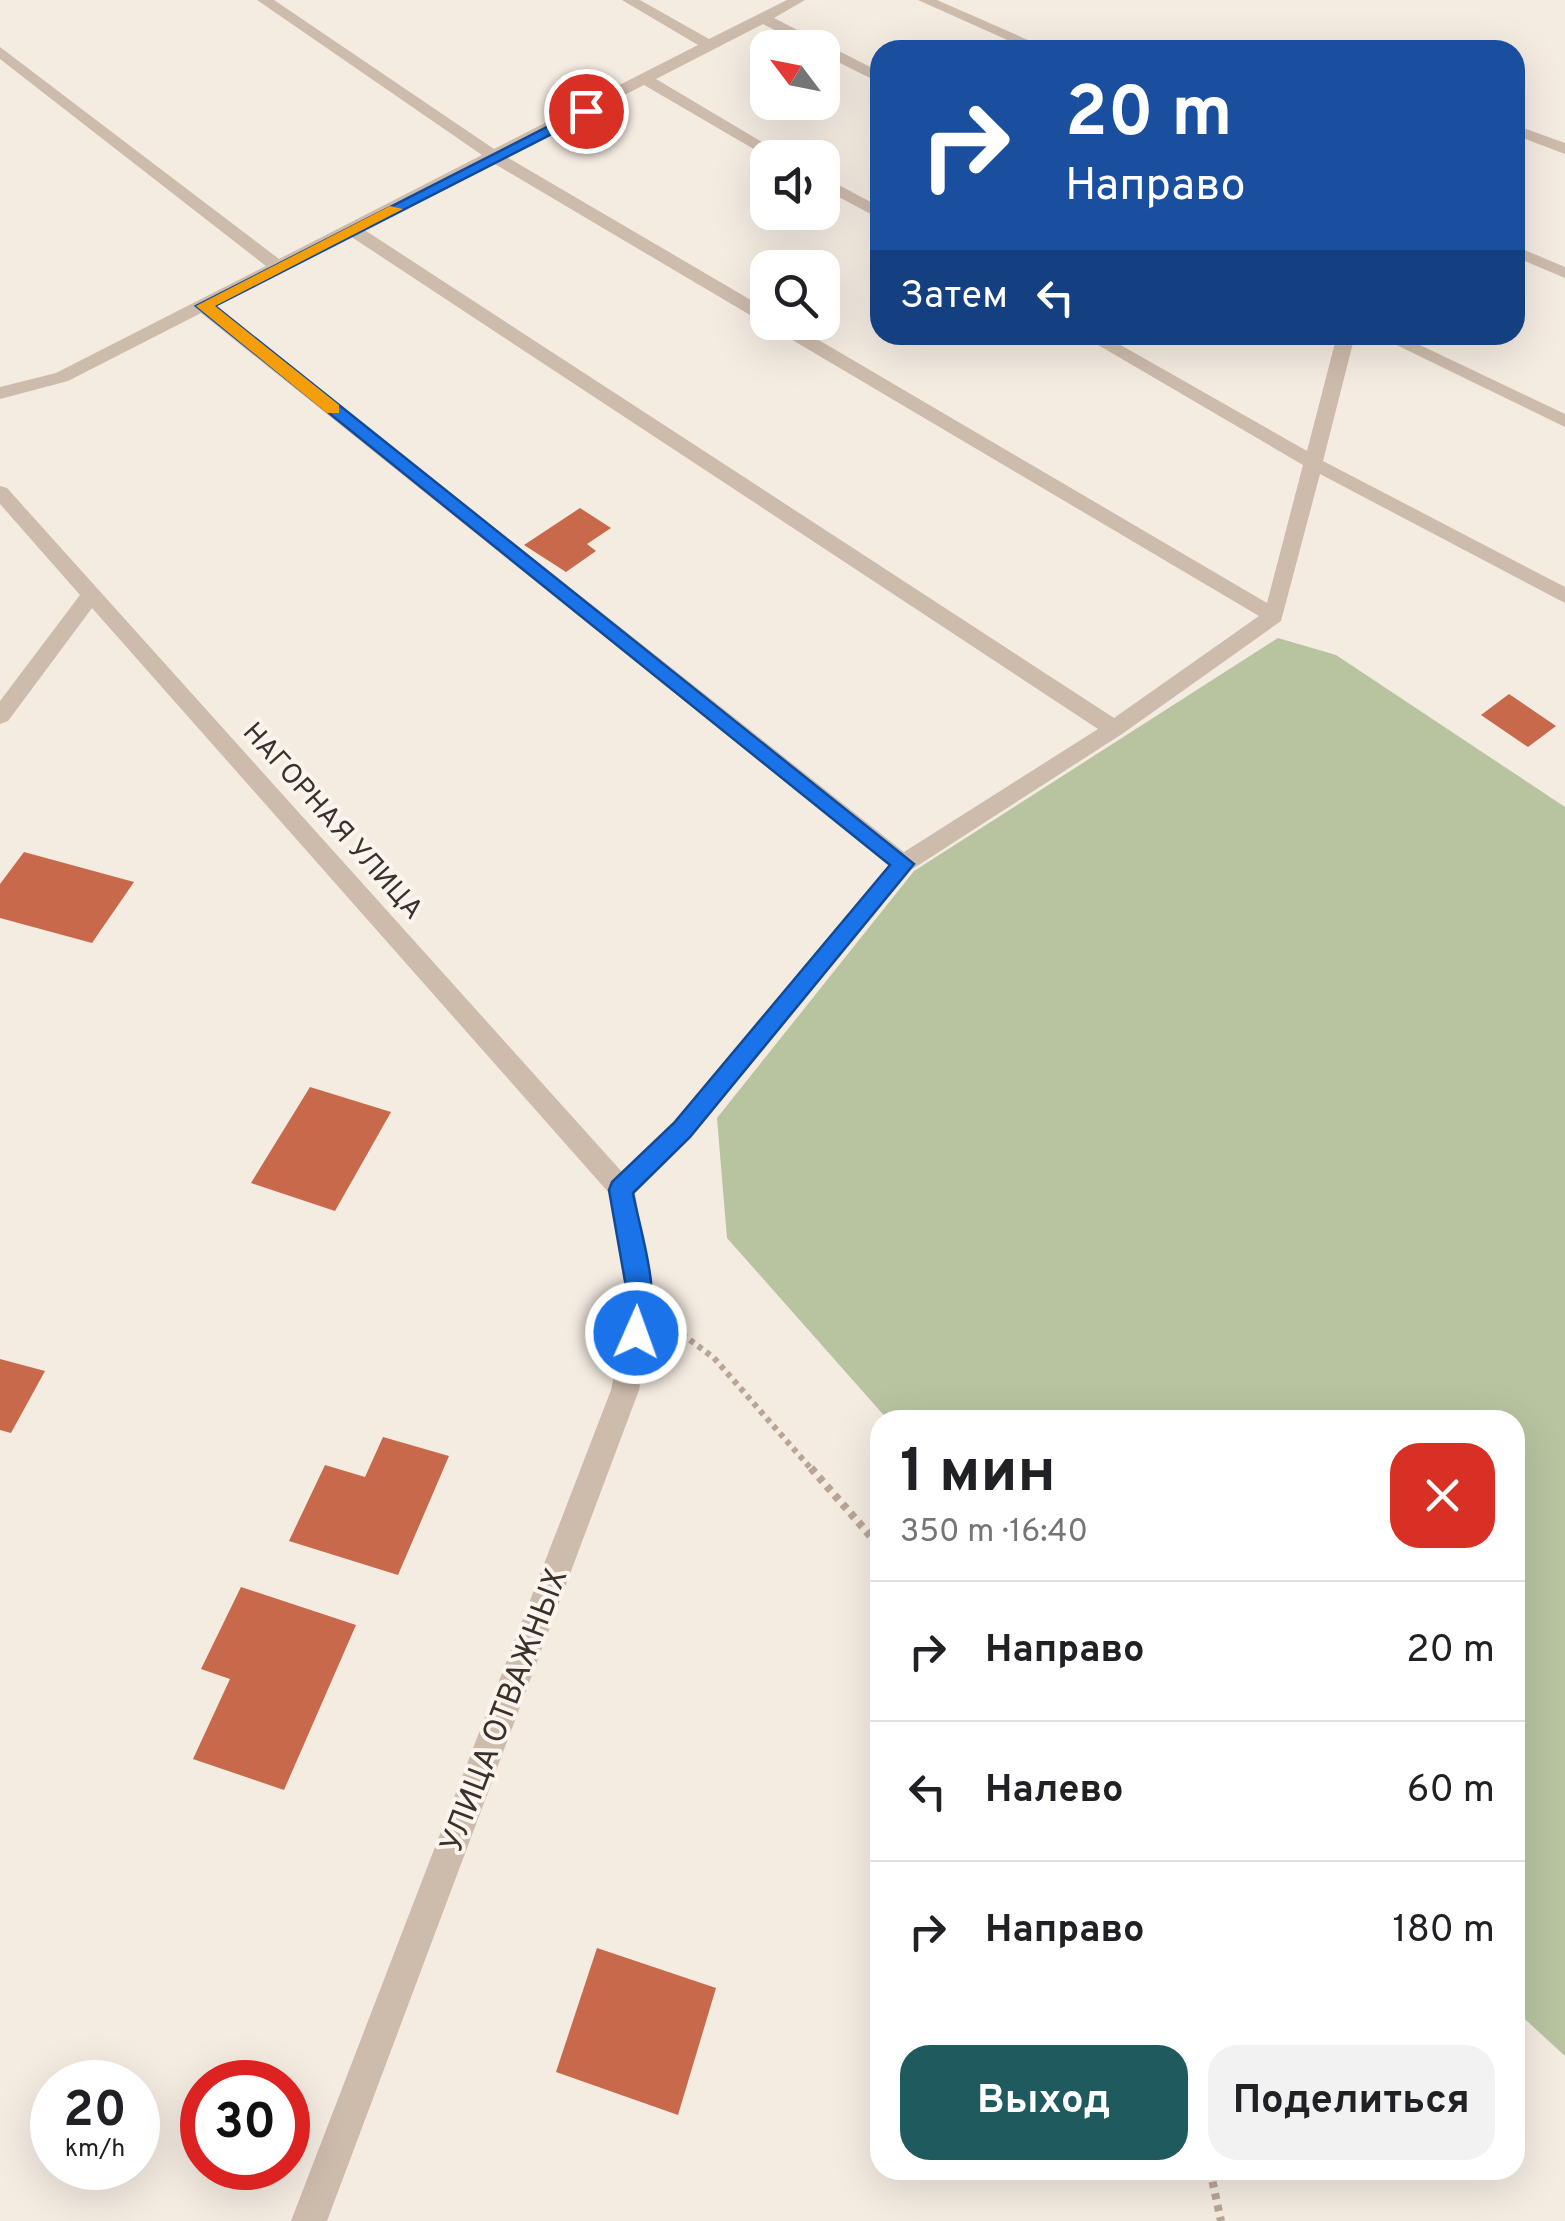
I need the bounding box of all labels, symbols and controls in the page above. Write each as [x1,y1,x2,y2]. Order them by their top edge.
north arrow [750,30,840,120]
map controls [750,30,840,340]
pin [544,69,629,154]
text: 20 m [1065,72,1233,161]
icon: right [900,80,1030,210]
icon: arrive [559,84,614,139]
button: sound [750,140,840,230]
text: Направо [1065,159,1246,216]
button: search [750,250,840,340]
icon: left [1028,270,1083,325]
text: Затем [900,273,1008,322]
street label: НАГОРНАЯ УЛИЦА [234,716,430,928]
position arrow [584,1281,688,1385]
text: 1 мин [900,1437,1056,1513]
button: close [1390,1443,1495,1548]
text: 350 m · 16:40 [900,1513,1088,1553]
street label: УЛИЦА ОТВАЖНЫХ [433,1563,578,1859]
icon: right [900,1624,955,1679]
text: Направо [985,1627,1145,1676]
text: 20 m [1406,1627,1495,1676]
icon: left [900,1764,955,1819]
text: Налево [985,1767,1124,1816]
text: 60 m [1407,1767,1495,1816]
icon: right [900,1904,955,1959]
text: Направо [985,1907,1145,1956]
text: 180 m [1392,1907,1495,1956]
button: Выход [900,2045,1188,2160]
button: Поделиться [1208,2045,1495,2160]
speed limit sign: 30 [180,2060,310,2190]
text: 20 [63,2081,127,2144]
text: km/h [65,2134,125,2166]

